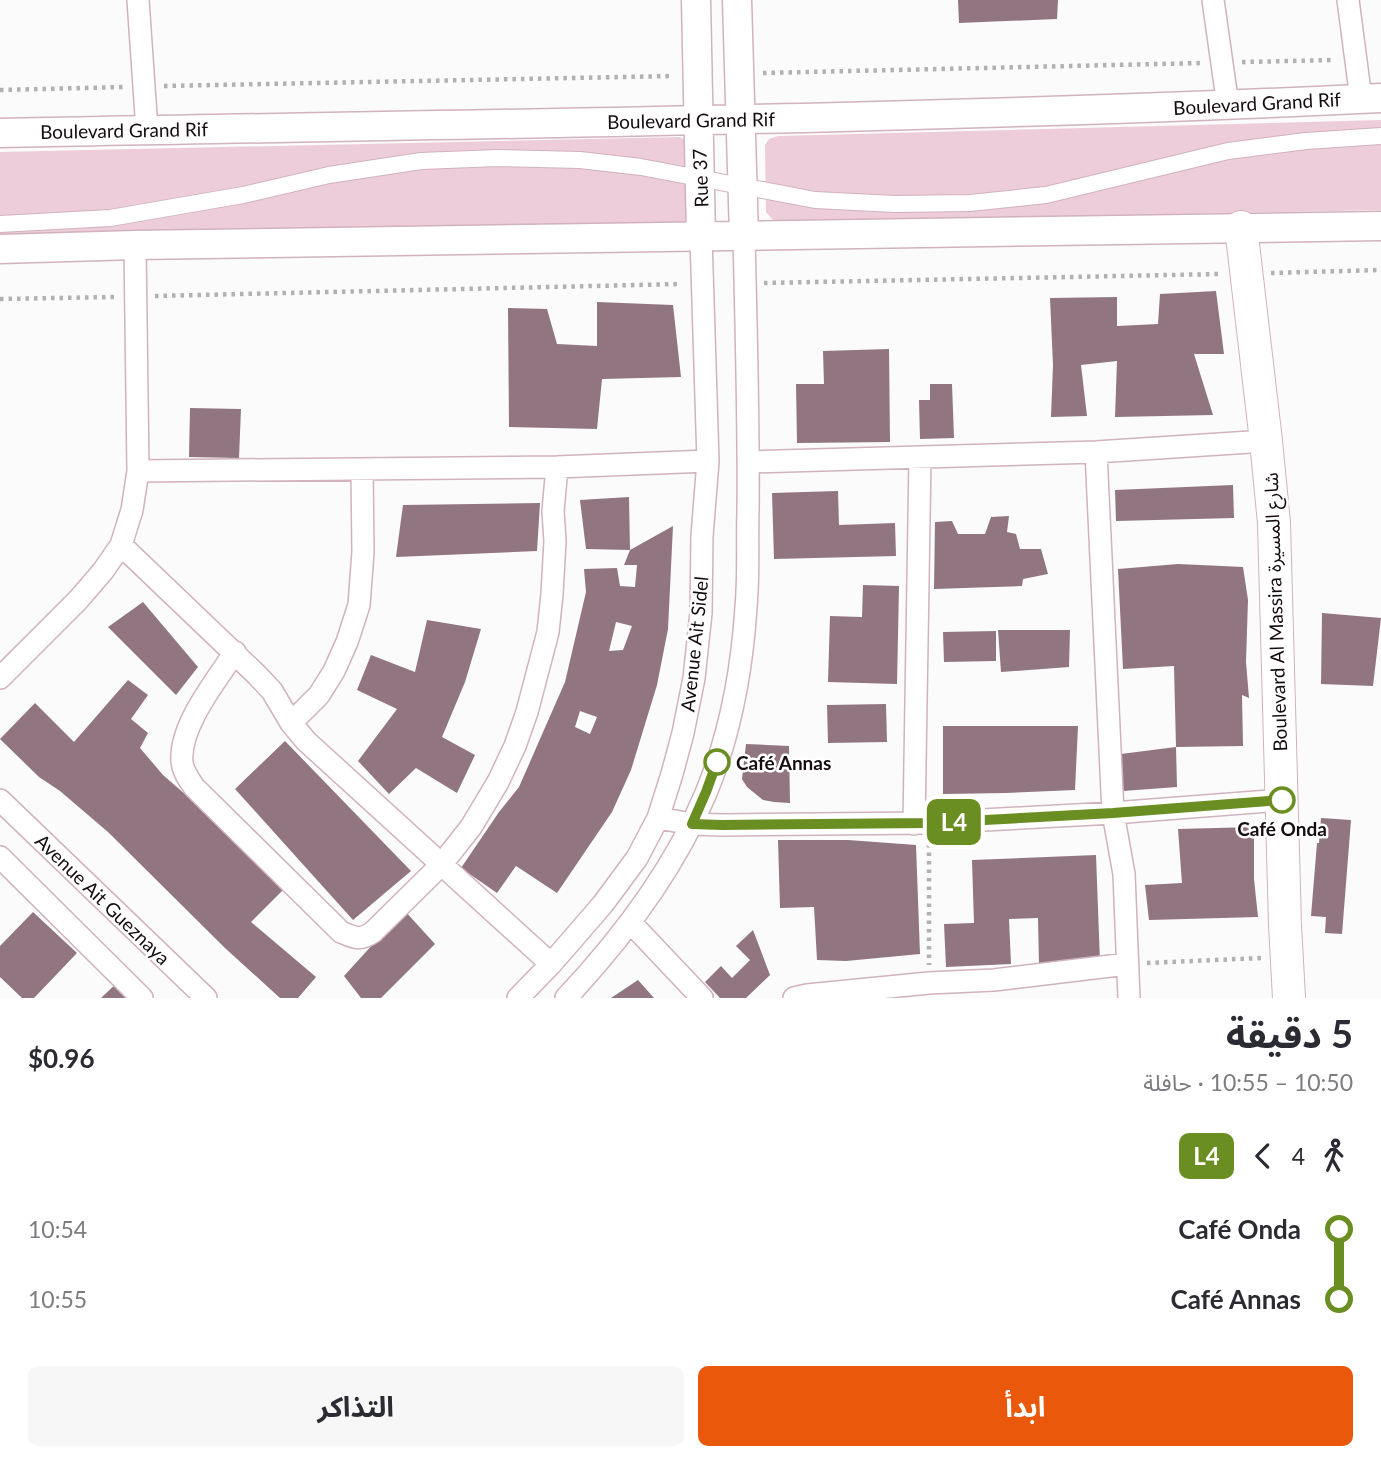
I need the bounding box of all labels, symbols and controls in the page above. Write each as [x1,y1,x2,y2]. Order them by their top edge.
street label: Boulevard Grand Rif [1173,87,1342,119]
street label: Boulevard Grand Rif [607,107,775,133]
street label: Boulevard Grand Rif [40,117,208,143]
street label: Rue 37 [687,148,713,208]
street label: Boulevard Al Massira شارع المسيرة [1259,472,1294,752]
street label: Avenue Ait Sidel [675,575,713,713]
marker: Café Annas [704,749,730,775]
place label: Café Annas [736,751,831,774]
marker: Café Onda [1269,787,1295,813]
line badge: L4 [922,799,986,845]
text: L4 [941,807,967,836]
place label: Café Onda [1237,817,1327,840]
street label: Avenue Ait Gueznaya [31,829,175,969]
text: 5 دقيقة [1226,1010,1353,1056]
text: $0.96 [28,1042,95,1074]
text: 10:50 – 10:55 · حافلة [1143,1068,1353,1096]
icon: back [1244,1137,1282,1175]
icon: walk [1315,1137,1353,1175]
text: L4 [1193,1141,1220,1170]
text: 4 [1292,1142,1305,1170]
text: Café Onda [1178,1213,1301,1245]
text: 10:54 [28,1215,87,1243]
text: Café Annas [1171,1283,1301,1315]
text: 10:55 [28,1285,87,1313]
button: التذاكر [28,1366,684,1446]
button: ابدأ [698,1366,1353,1446]

